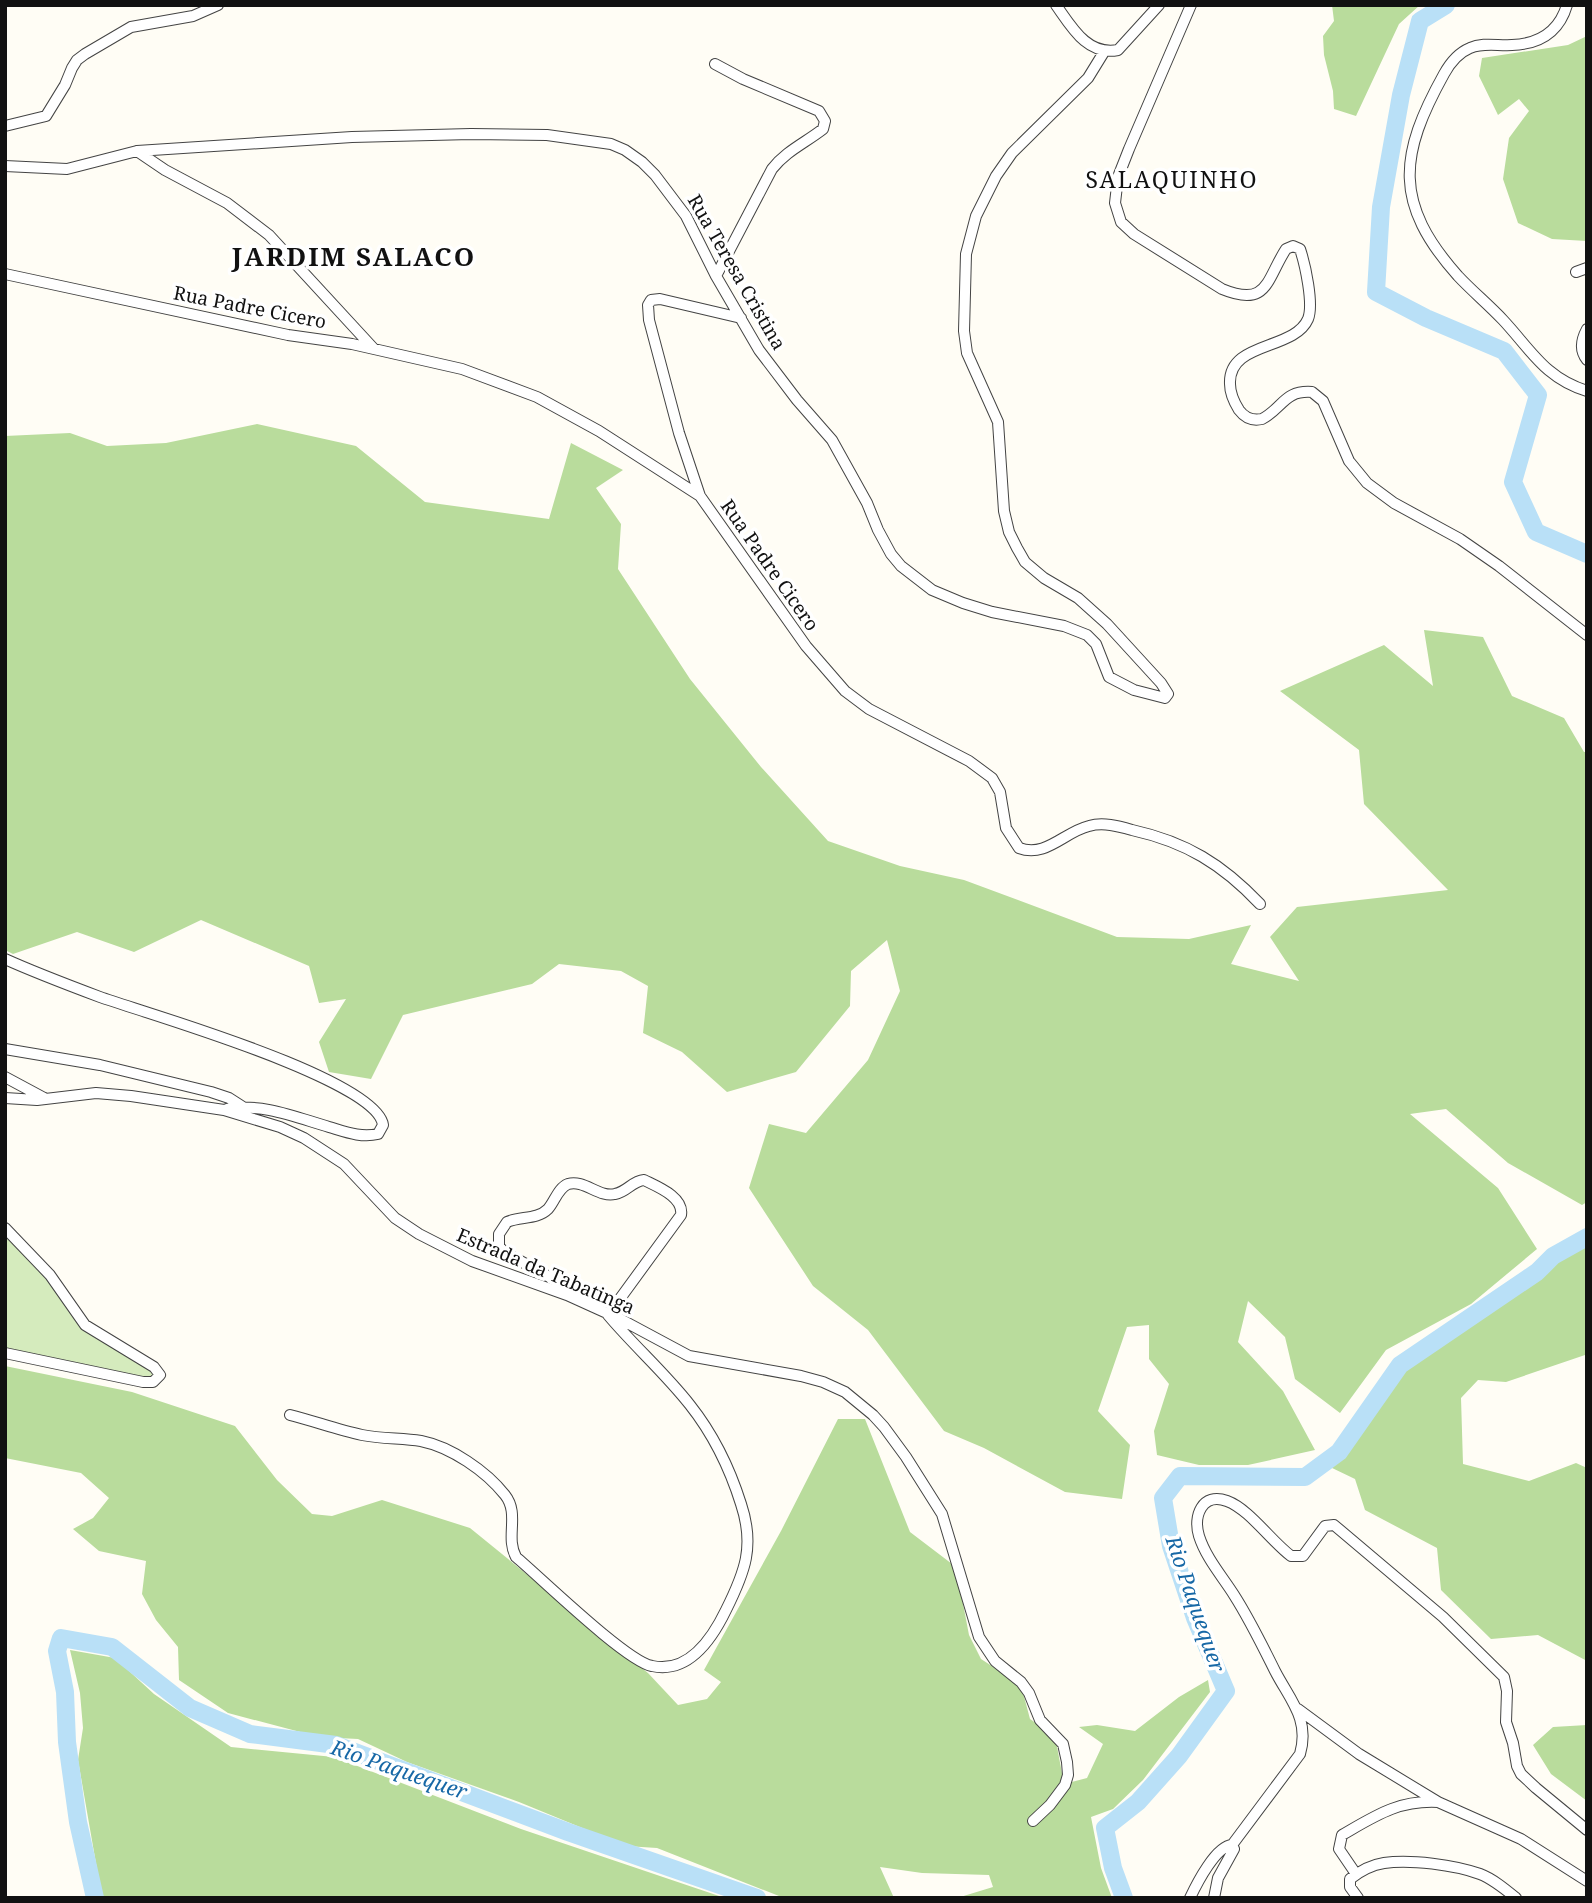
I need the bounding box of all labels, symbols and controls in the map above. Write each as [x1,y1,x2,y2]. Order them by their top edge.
district label: SALAQUINHO [1085,163,1259,195]
street label: Rua Teresa Cristina [682,190,792,354]
district label: JARDIM SALACO [231,238,476,274]
street label: Rua Padre Cicero [171,279,329,335]
street label: Rua Padre Cicero [715,494,825,636]
street label: Estrada da Tabatinga [453,1222,639,1320]
water label: Rio Paquequer [1159,1531,1232,1676]
water label: Rio Paquequer [327,1732,471,1806]

